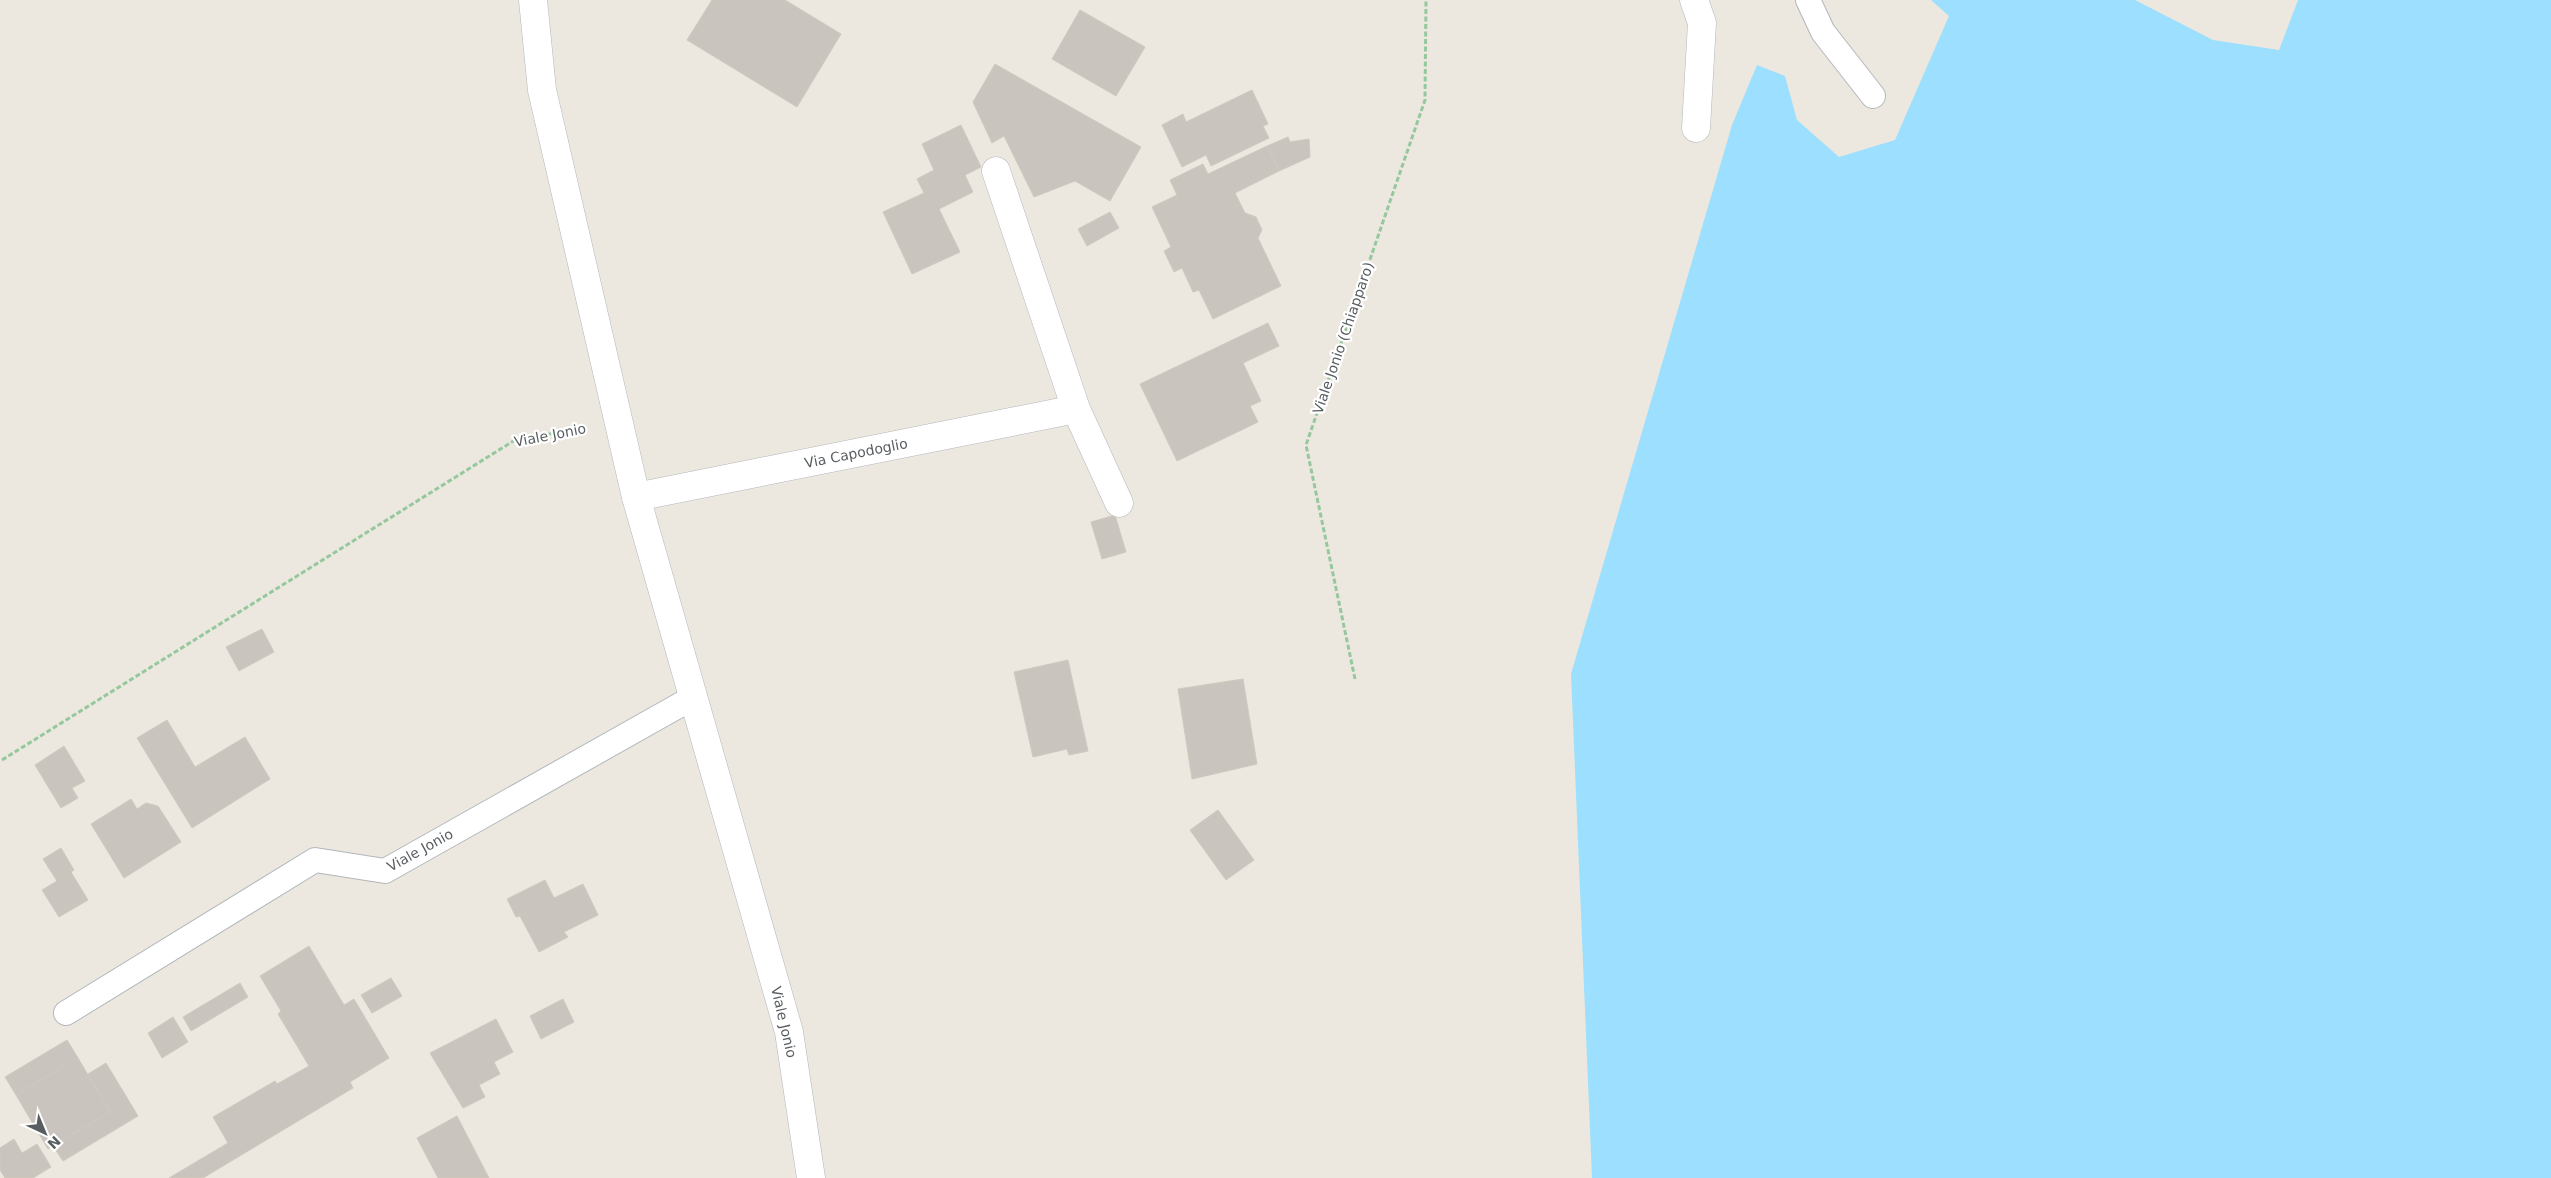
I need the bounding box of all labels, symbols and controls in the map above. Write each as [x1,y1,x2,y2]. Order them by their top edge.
street label: Viale Jonio (Chiapparo) [1309,260,1377,416]
street label: Viale Jonio [513,420,587,450]
street label: Via Capodoglio [803,435,909,471]
street label: Viale Jonio [384,825,456,875]
street label: Viale Jonio [768,985,800,1059]
north arrow [20,1108,70,1158]
text: N [44,1133,64,1152]

